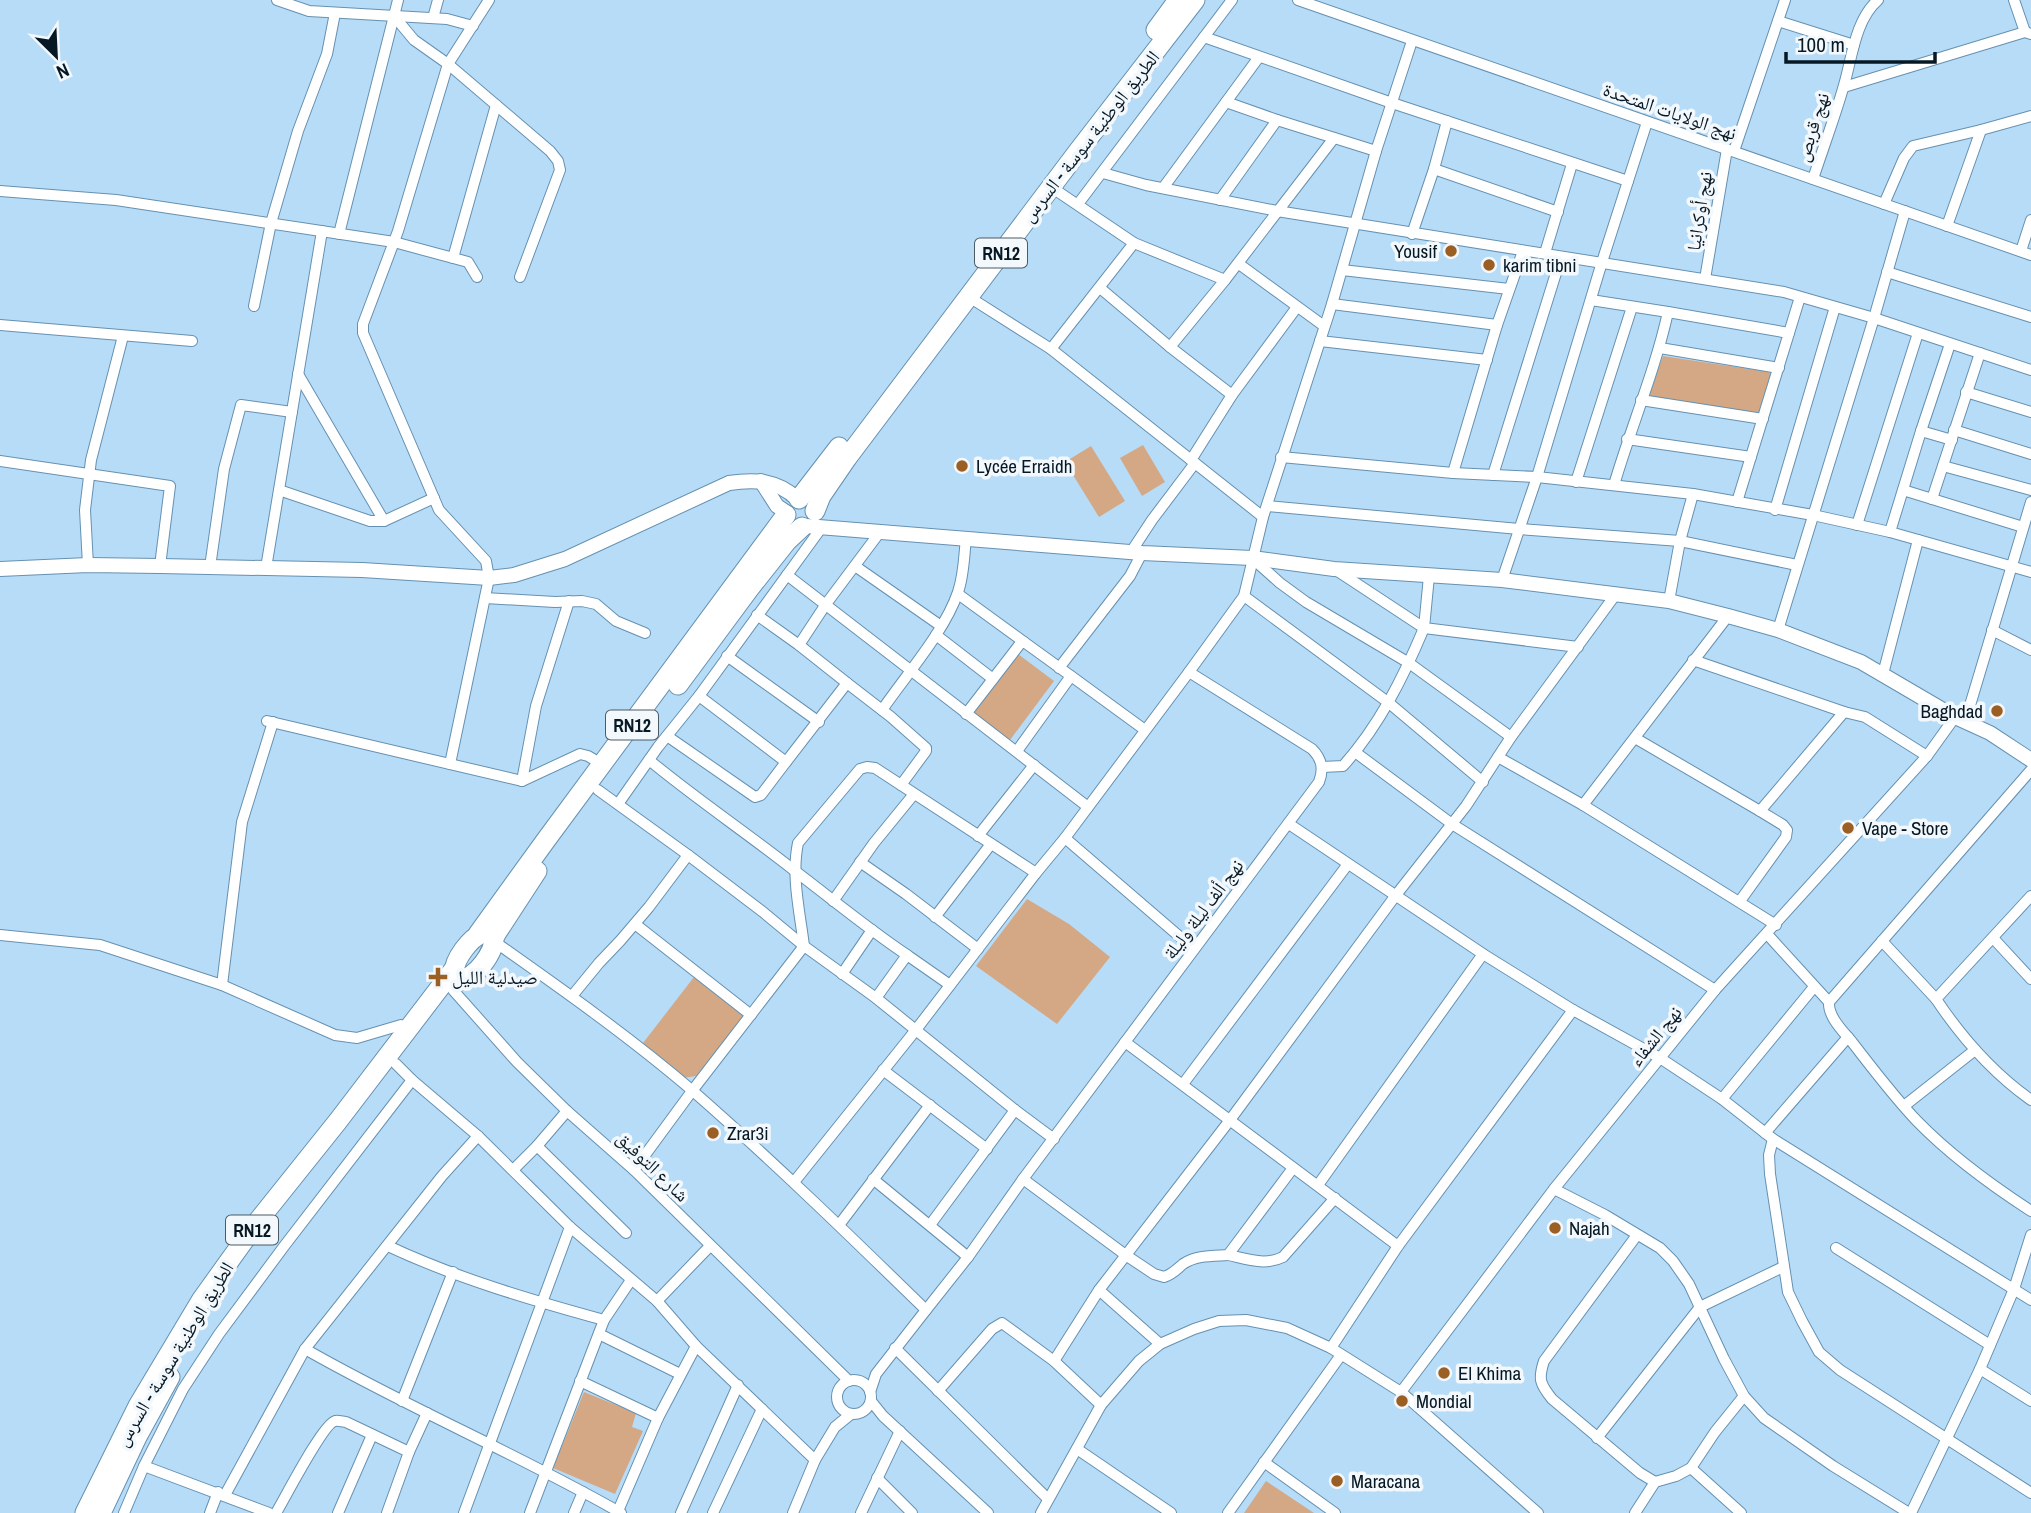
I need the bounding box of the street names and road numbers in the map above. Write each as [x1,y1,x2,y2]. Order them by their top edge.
street label: الطريق الوطنية سوسة - السرس [1015,45,1165,227]
street label: نهج الولايات المتحدة [1600,76,1740,146]
street label: نهج قربص [1789,89,1835,165]
street label: نهج أوكرانيا [1680,170,1718,252]
road number: RN12 [975,239,1027,268]
road number: RN12 [606,710,658,740]
street label: نهج ألف ليلة وليلة [1157,854,1249,964]
street label: نهج الشفاء [1623,1000,1687,1072]
street label: شارع التوفيق [611,1125,695,1207]
road number: RN12 [226,1216,278,1245]
street label: الطريق الوطنية سوسة - السرس [109,1257,239,1451]

